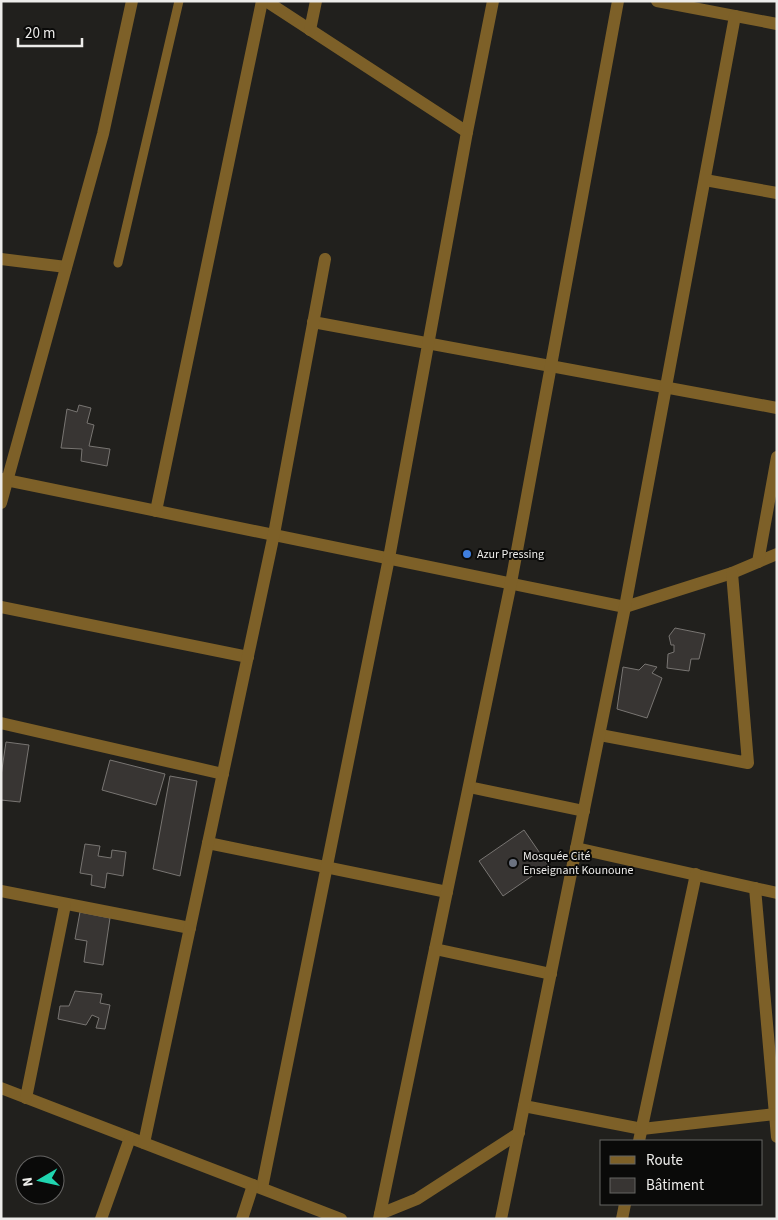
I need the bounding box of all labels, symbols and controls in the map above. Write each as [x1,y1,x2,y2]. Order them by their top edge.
scale bar [18,15,81,47]
text: 20 m [25,23,55,44]
place label: Azur Pressing [477,546,544,563]
marker: Azur Pressing [461,548,473,560]
place label: Mosquée Cité Enseignant Kounoune [523,848,634,879]
marker: Mosquée Cité Enseignant Kounoune [507,857,519,869]
legend [600,1140,763,1205]
text: Route [646,1150,683,1171]
north arrow [15,1155,65,1205]
text: Bâtiment [646,1175,704,1196]
text: N [18,1176,39,1188]

